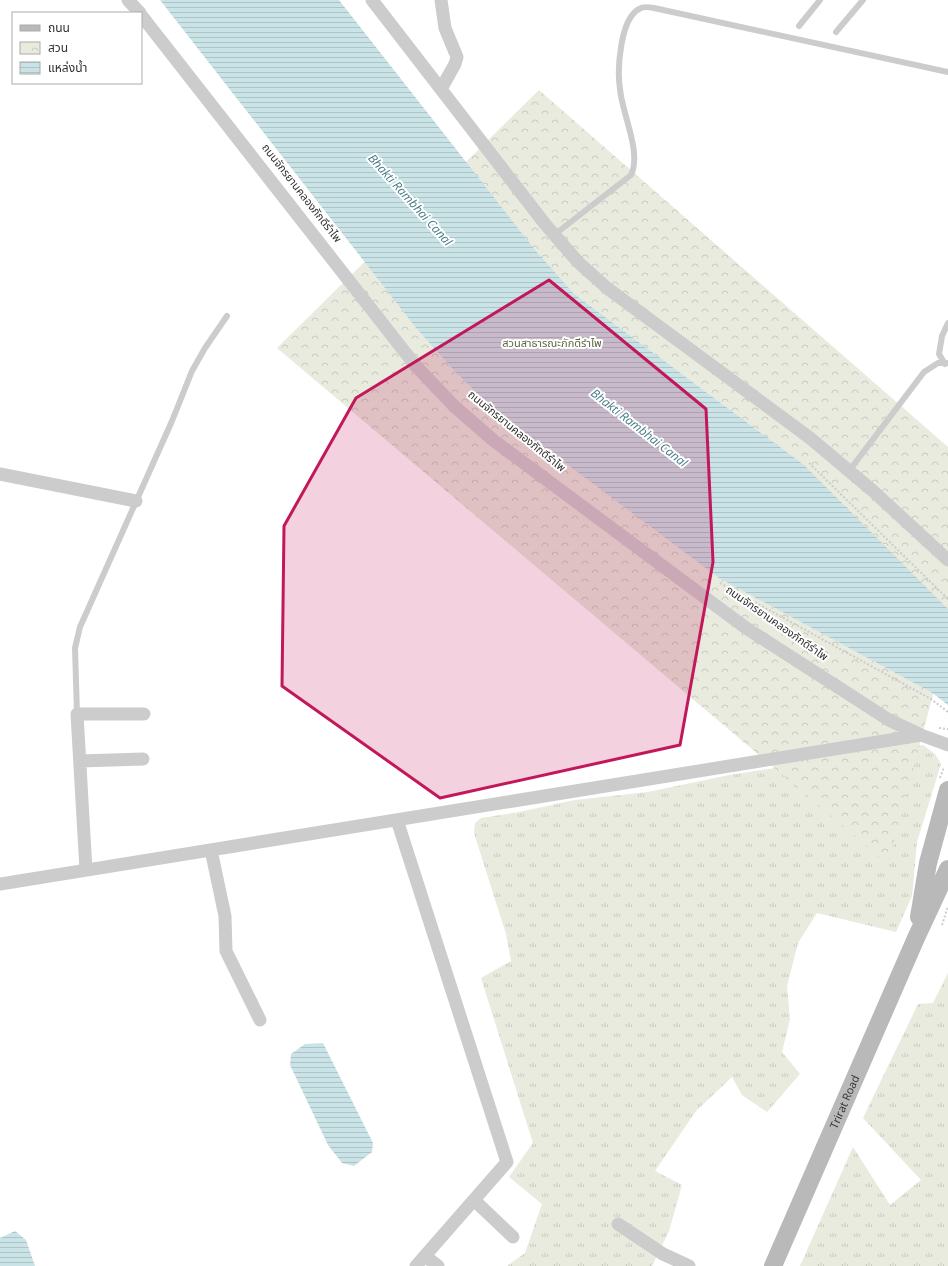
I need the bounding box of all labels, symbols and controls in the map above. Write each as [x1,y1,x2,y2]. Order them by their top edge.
legend [12,12,142,84]
text: ถนน [48,19,70,36]
text: สวน [48,39,68,56]
text: แหล่งน้ำ [48,59,87,76]
street label: ถนนจักรยานคลองภักดีรำไพ [259,140,346,245]
water label: Bhakti Rambhai Canal [364,150,457,250]
park label: สวนสาธารณะภักดีรำไพ [502,335,602,350]
water label: Bhakti Rambhai Canal [587,384,692,471]
street label: ถนนจักรยานคลองภักดีรำไพ [465,387,570,475]
street label: ถนนจักรยานคลองภักดีรำไพ [723,582,832,664]
street label: Trirat Road [826,1073,862,1131]

